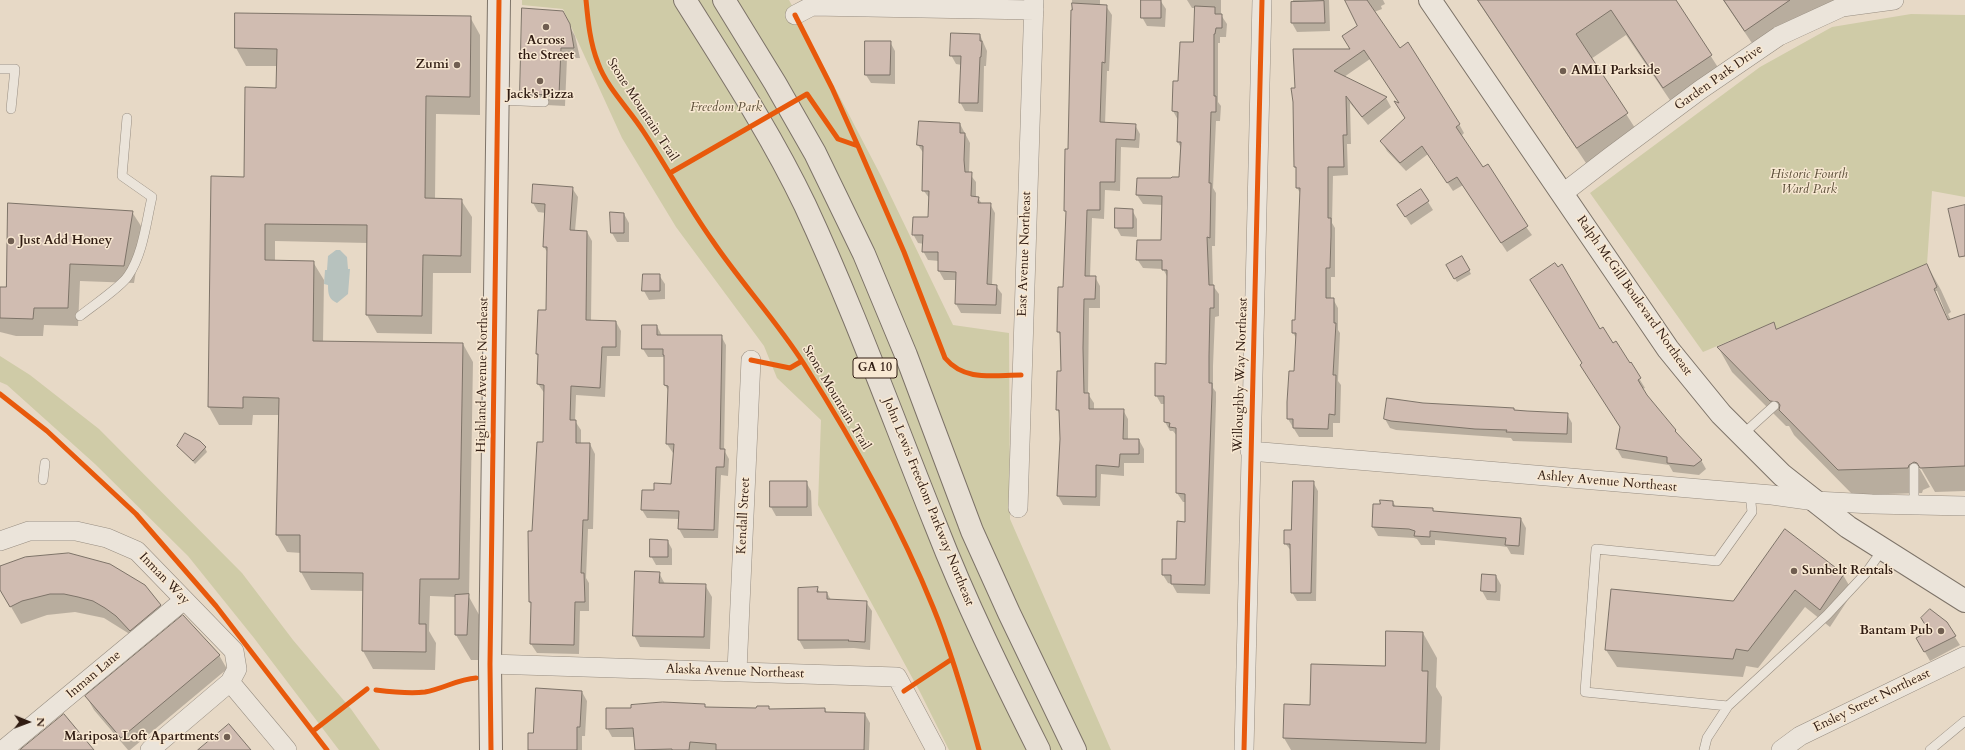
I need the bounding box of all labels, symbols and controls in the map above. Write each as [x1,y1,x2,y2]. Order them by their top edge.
marker: Across the Street [541,22,551,32]
place label: Across the Street [518,33,574,64]
street label: Garden Park Drive [1672,42,1766,114]
street label: Stone Mountain Trail [603,56,681,164]
place label: Zumi [416,57,449,73]
marker: Zumi [452,60,462,70]
place label: AMLI Parkside [1571,63,1660,79]
marker: AMLI Parkside [1558,66,1568,76]
marker: Jack's Pizza [535,76,545,86]
place label: Jack's Pizza [506,87,574,103]
park label: Freedom Park [690,100,762,116]
park label: Historic Fourth Ward Park [1770,167,1848,198]
street label: East Avenue Northeast [1015,191,1035,317]
street label: Ralph McGill Boulevard Northeast [1573,213,1695,379]
place label: Just Add Honey [19,233,112,249]
marker: Just Add Honey [6,236,16,246]
street label: Highland Avenue Northeast [474,297,492,453]
street label: Willoughby Way Northeast [1231,297,1251,453]
street label: Stone Mountain Trail [799,343,873,453]
road number: GA 10 [853,358,897,378]
street label: John Lewis Freedom Parkway Northeast [879,396,977,608]
street label: Ashley Avenue Northeast [1537,468,1677,496]
street label: Kendall Street [734,477,754,555]
street label: Inman Way [135,550,193,608]
place label: Sunbelt Rentals [1802,563,1893,579]
marker: Sunbelt Rentals [1789,566,1799,576]
place label: Bantam Pub [1859,623,1933,639]
marker: Bantam Pub [1936,626,1946,636]
street label: Inman Lane [64,648,124,702]
street label: Alaska Avenue Northeast [666,662,804,682]
street label: Ensley Street Northeast [1811,666,1933,736]
north arrow [8,702,48,742]
text: N [33,717,48,727]
place label: Mariposa Loft Apartments [64,729,219,745]
marker: Mariposa Loft Apartments [222,732,232,742]

